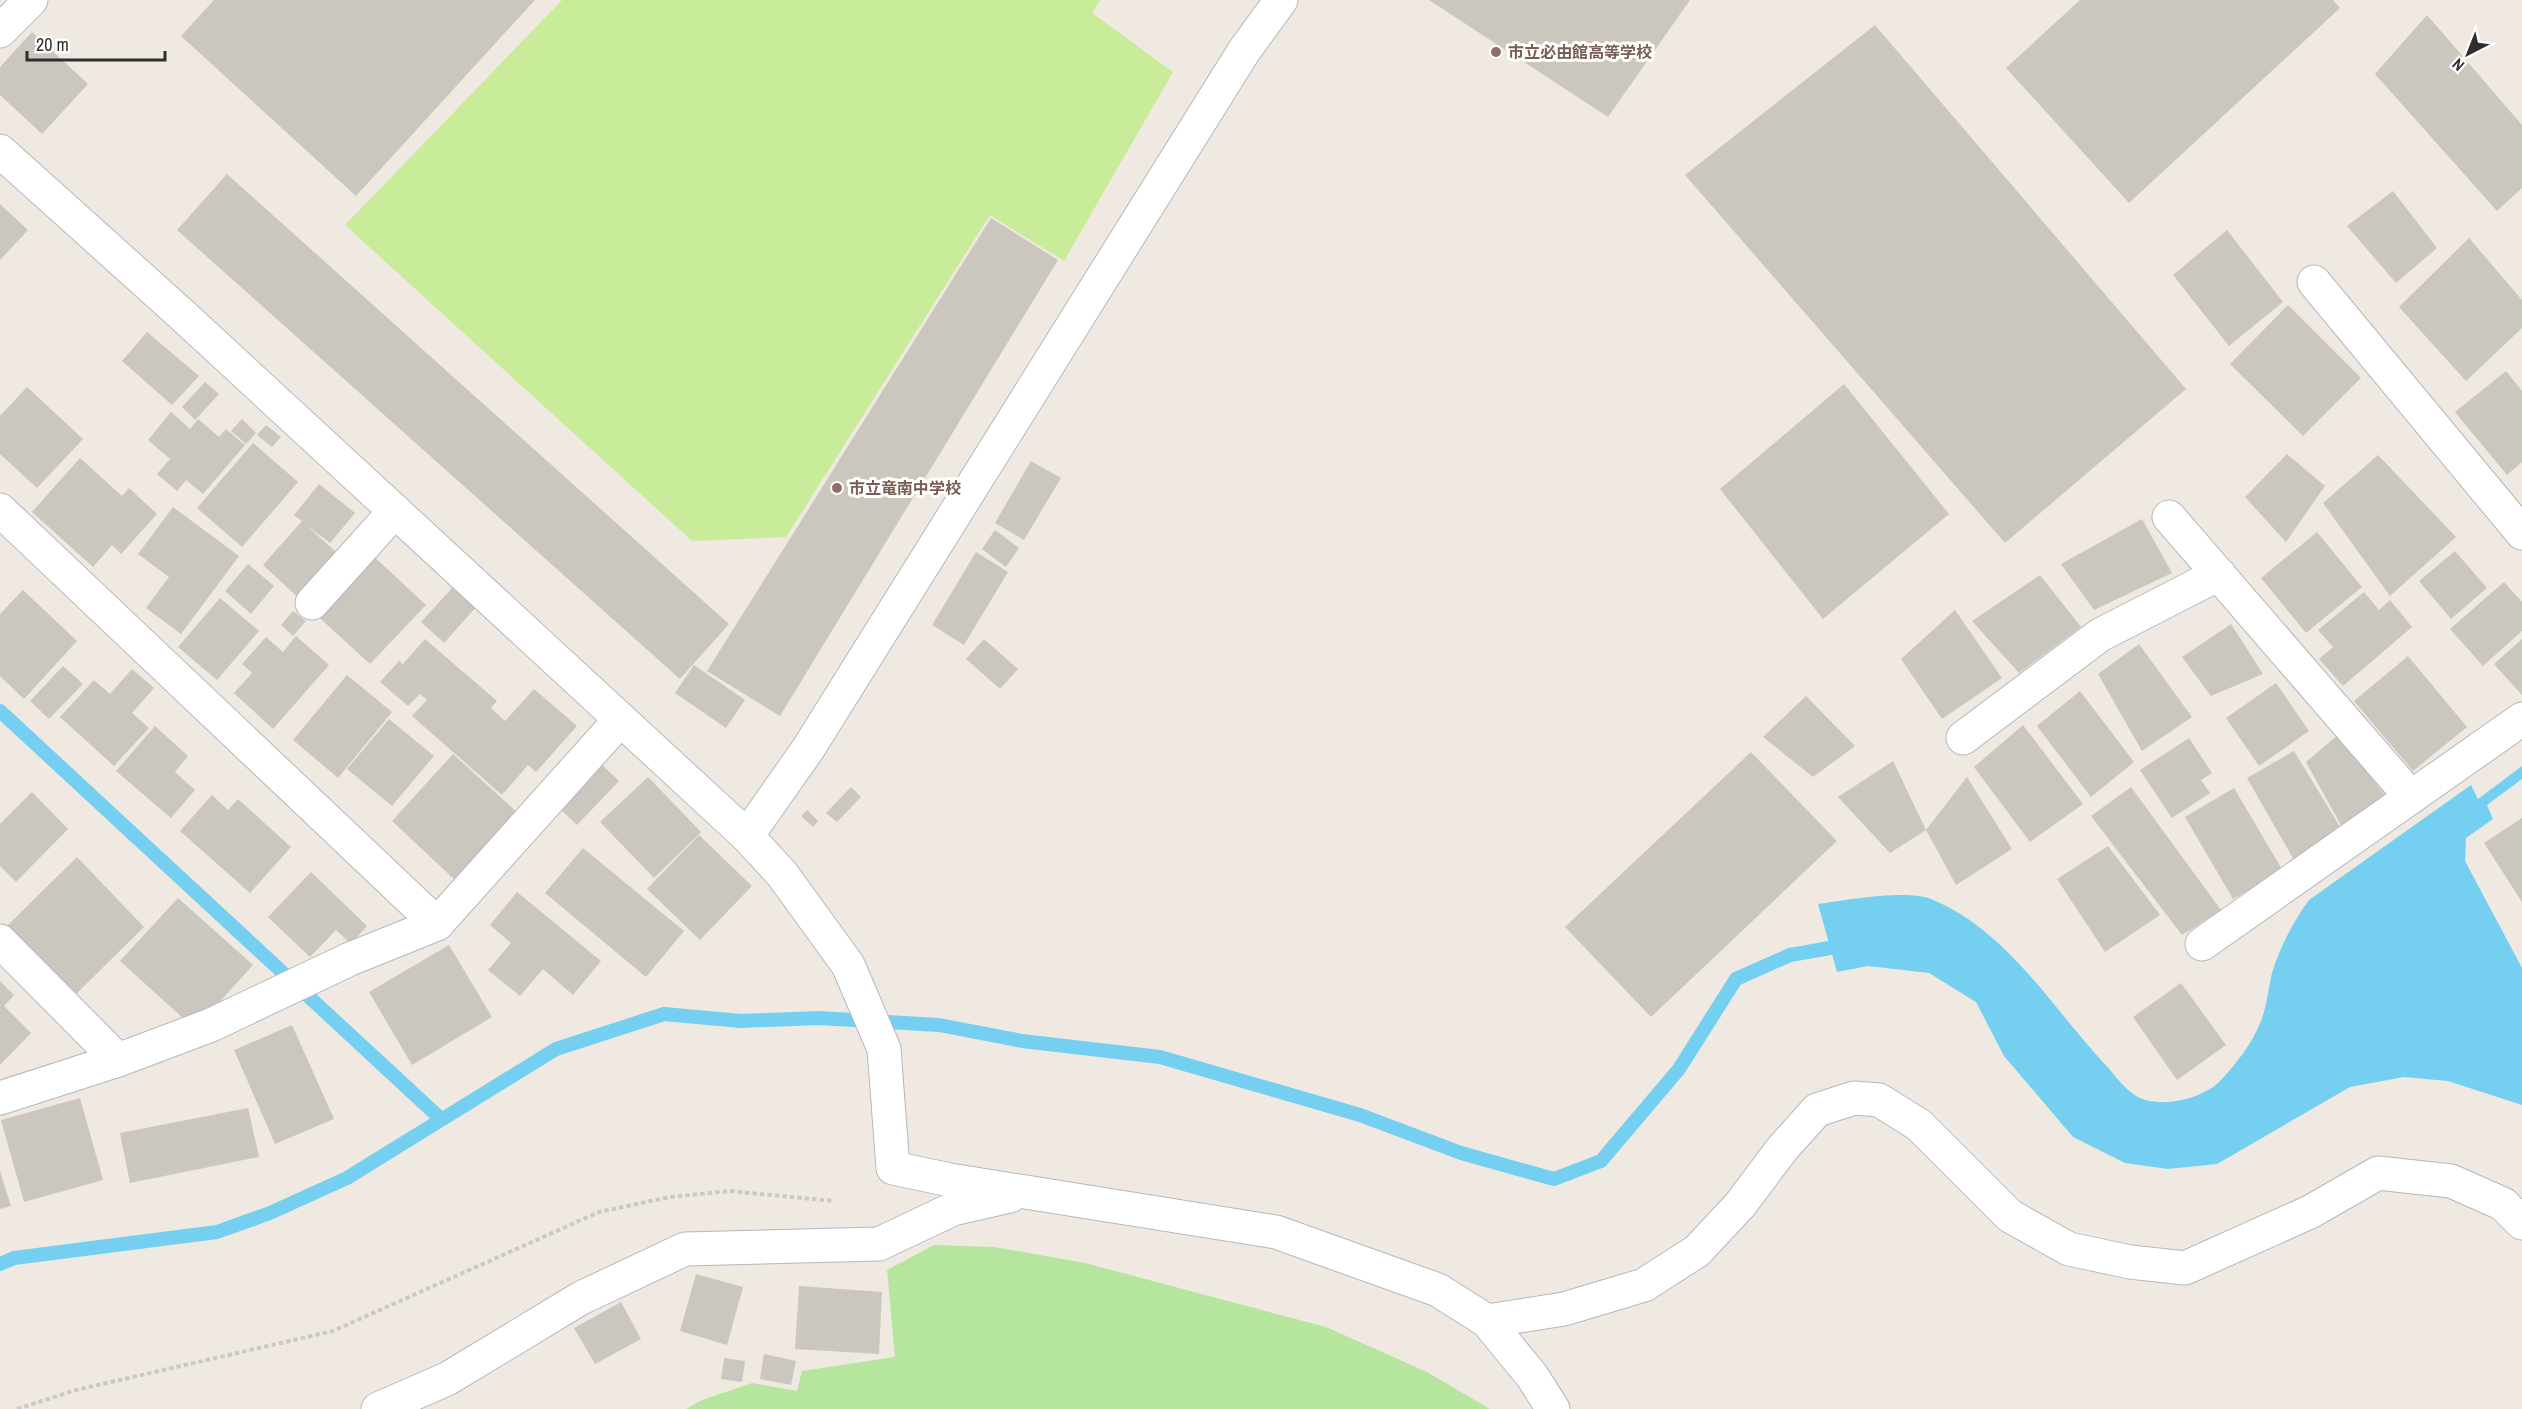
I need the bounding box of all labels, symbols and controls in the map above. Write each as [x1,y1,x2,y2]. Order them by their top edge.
scale bar [27,24,165,62]
north arrow [2438,24,2498,84]
text: 20 m [36,32,69,57]
place label: 市立必由館高等学校 [1508,41,1652,63]
marker: 市立必由館高等学校 [1489,45,1503,59]
text: N [2447,54,2469,76]
place label: 市立竜南中学校 [849,477,961,499]
marker: 市立竜南中学校 [830,481,844,495]

